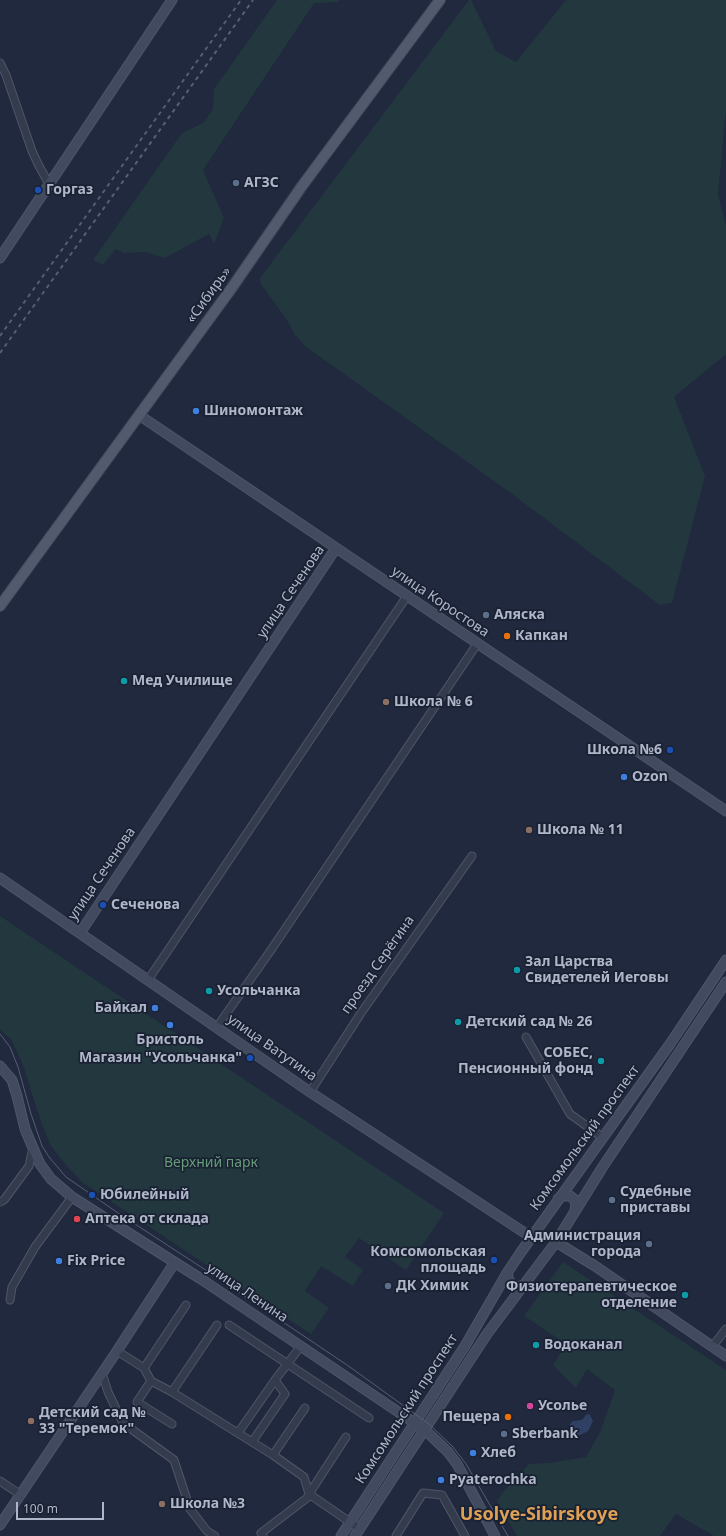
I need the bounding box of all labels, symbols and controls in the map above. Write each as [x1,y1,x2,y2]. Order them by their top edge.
place label: АГЗС [244,175,279,191]
marker: АГЗС [231,178,241,188]
place label: Горгаз [46,182,93,198]
marker: Горгаз [33,185,43,195]
street label: «Сибирь» [183,264,235,326]
place label: Шиномонтаж [204,403,303,419]
marker: Шиномонтаж [191,406,201,416]
street label: улица Сеченова [254,542,328,642]
street label: улица Коростова [388,563,492,641]
place label: Аляска [494,607,545,623]
marker: Аляска [481,610,491,620]
place label: Капкан [515,628,568,644]
marker: Капкан [502,631,512,641]
place label: Мед Училище [132,673,233,689]
marker: Мед Училище [119,676,129,686]
place label: Школа № 6 [394,694,473,710]
marker: Школа № 6 [381,697,391,707]
place label: Школа №6 [587,742,662,758]
marker: Школа №6 [665,745,675,755]
place label: Ozon [632,769,668,785]
marker: Ozon [619,772,629,782]
place label: Школа № 11 [537,822,624,838]
street label: улица Сеченова [65,824,139,924]
marker: Школа № 11 [524,825,534,835]
place label: Сеченова [111,897,180,913]
marker: Сеченова [98,900,108,910]
street label: проезд Серёгина [338,913,418,1017]
place label: Зал Царства Свидетелей Иеговы [525,954,669,986]
marker: Зал Царства Свидетелей Иеговы [512,965,522,975]
place label: Усольчанка [217,983,300,999]
marker: Усольчанка [204,986,214,996]
place label: Байкал [95,1000,147,1016]
marker: Байкал [150,1003,160,1013]
street label: улица Ватутина [224,1011,320,1085]
place label: Детский сад № 26 [466,1014,593,1030]
marker: Детский сад № 26 [453,1017,463,1027]
marker: Бристоль [165,1020,175,1030]
place label: Бристоль [136,1032,204,1048]
place label: СОБЕС, Пенсионный фонд [458,1045,593,1078]
place label: Магазин "Усольчанка" [79,1050,242,1066]
marker: Магазин "Усольчанка" [245,1053,255,1063]
marker: СОБЕС, Пенсионный фонд [596,1056,606,1066]
street label: Комсомольский проспект [527,1062,643,1214]
park label: Верхний парк [164,1155,258,1171]
place label: Судебные приставы [620,1184,691,1216]
place label: Юбилейный [100,1187,189,1203]
marker: Юбилейный [87,1190,97,1200]
marker: Судебные приставы [607,1195,617,1205]
place label: Аптека от склада [85,1211,209,1227]
marker: Аптека от склада [72,1214,82,1224]
place label: Администрация города [524,1228,641,1260]
marker: Администрация города [644,1239,654,1249]
place label: Комсомольская площадь [370,1244,486,1276]
place label: Fix Price [67,1253,125,1269]
marker: Комсомольская площадь [489,1255,499,1265]
marker: Fix Price [54,1256,64,1266]
street label: улица Ленина [203,1260,291,1326]
place label: ДК Химик [396,1278,469,1294]
place label: Физиотерапевтическое отделение [506,1279,677,1312]
marker: ДК Химик [383,1281,393,1291]
marker: Физиотерапевтическое отделение [680,1290,690,1300]
street label: Комсомольский проспект [352,1331,462,1487]
place label: Водоканал [544,1337,622,1353]
marker: Водоканал [531,1340,541,1350]
place label: Усолье [538,1398,587,1414]
marker: Усолье [525,1401,535,1411]
place label: Детский сад № 33 "Теремок" [39,1405,146,1438]
place label: Пещера [442,1409,500,1425]
marker: Пещера [503,1412,513,1422]
marker: Детский сад № 33 "Теремок" [26,1416,36,1426]
place label: Sberbank [512,1426,578,1442]
marker: Sberbank [499,1429,509,1439]
place label: Хлеб [481,1445,516,1461]
marker: Хлеб [468,1448,478,1458]
place label: Pyaterochka [449,1472,537,1488]
marker: Pyaterochka [436,1475,446,1485]
scale bar [18,1494,106,1520]
place label: Школа №3 [170,1496,245,1512]
marker: Школа №3 [157,1499,167,1509]
text: 100 m [23,1500,58,1517]
district label: Usolye-Sibirskoye [460,1504,618,1526]

